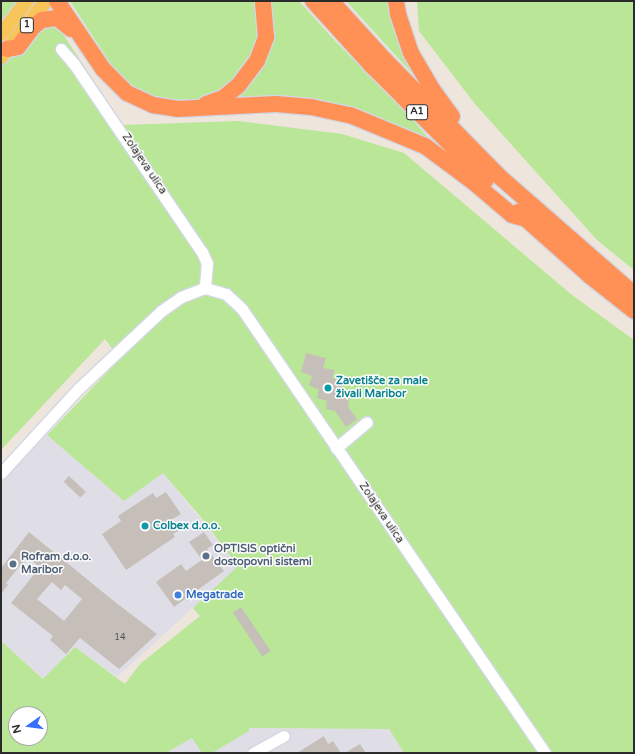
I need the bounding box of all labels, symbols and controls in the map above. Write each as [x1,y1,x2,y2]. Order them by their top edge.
road number: 1 [19,17,35,33]
road number: A1 [406,104,428,120]
street label: Zolajeva ulica [119,131,169,197]
place label: Zavetišče za male živali Maribor [336,375,428,401]
marker: Zavetišče za male živali Maribor [323,383,333,393]
street label: Zolajeva ulica [356,480,406,546]
place label: Colbex d.o.o. [153,519,220,533]
marker: Colbex d.o.o. [140,521,150,531]
place label: OPTISIS optični dostopovni sistemi [214,543,312,569]
place label: Rofram d.o.o. Maribor [21,551,91,577]
marker: OPTISIS optični dostopovni sistemi [201,551,211,561]
marker: Rofram d.o.o. Maribor [8,559,18,569]
place label: Megatrade [186,588,243,602]
marker: Megatrade [173,590,183,600]
house number: 14 [114,633,126,643]
north arrow [8,706,48,746]
text: N [9,723,24,735]

